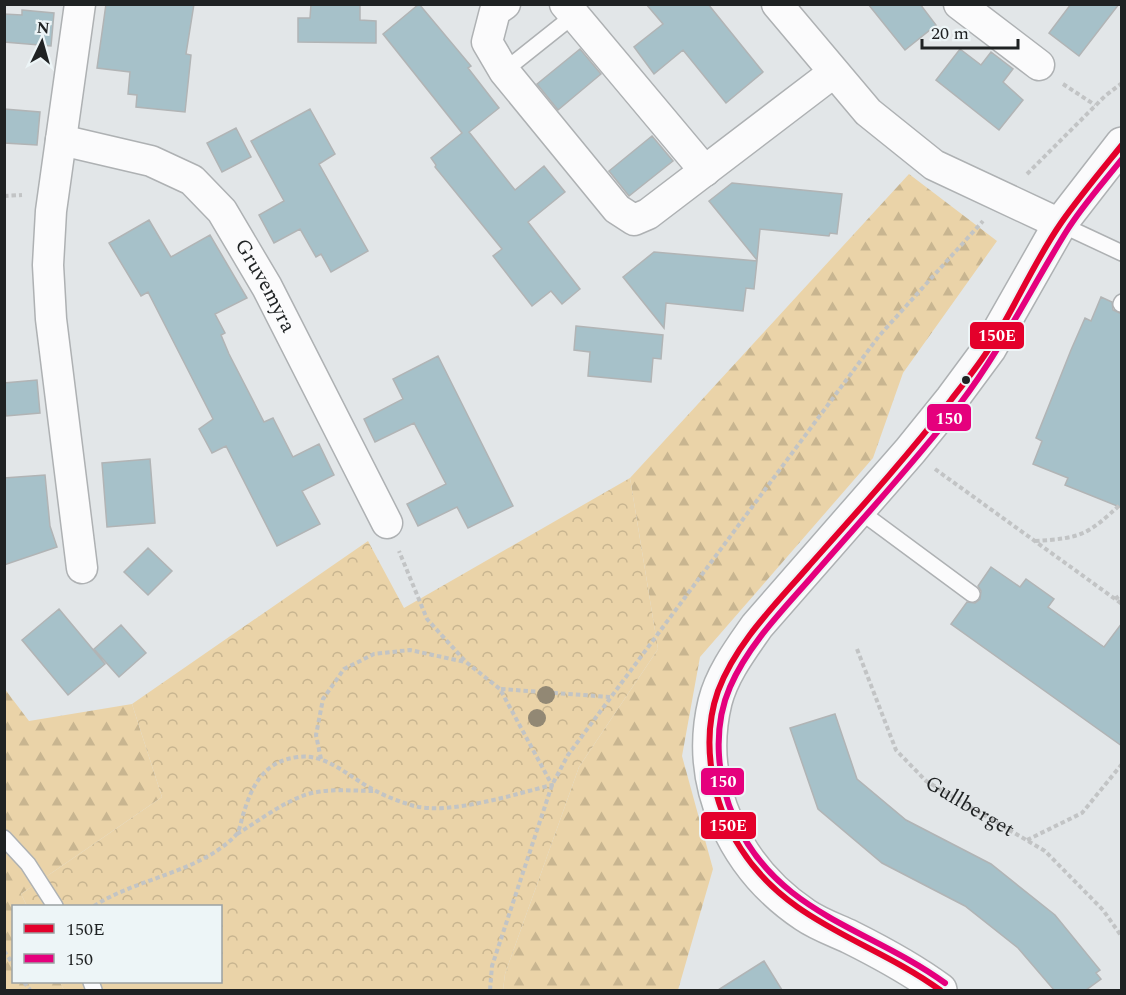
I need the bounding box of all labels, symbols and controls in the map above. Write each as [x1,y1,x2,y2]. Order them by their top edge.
north arrow [12,12,72,72]
scale bar [922,12,1018,50]
text: N [36,16,51,41]
text: 20 m [931,20,969,47]
street label: Gruvemyra [226,233,304,339]
line badge: 150E [969,321,1025,350]
text: 150E [978,324,1016,348]
unlabelled marker [960,374,972,386]
line badge: 150 [926,403,972,432]
text: 150 [936,407,962,431]
line badge: 150 [700,767,745,796]
street label: Gullberget [919,768,1021,846]
text: 150 [710,770,736,794]
line badge: 150E [700,811,757,840]
text: 150E [709,814,747,838]
legend [12,905,222,983]
text: 150E [66,916,105,943]
text: 150 [66,946,93,973]

